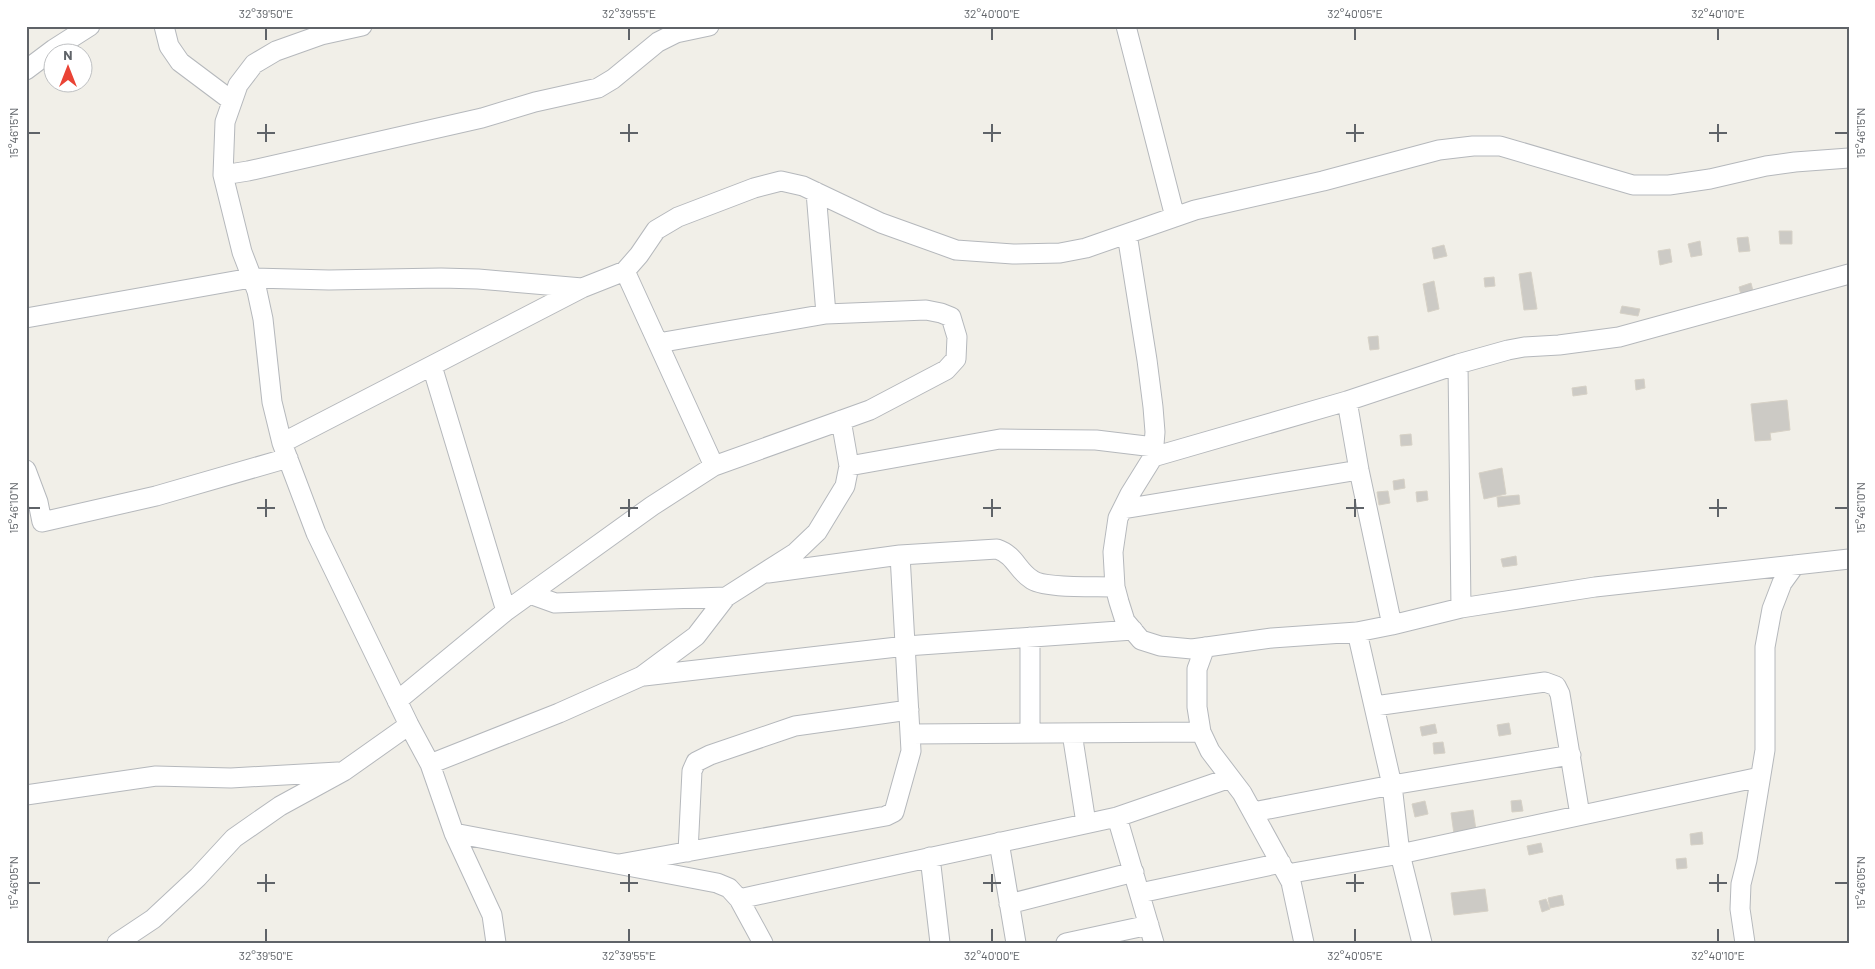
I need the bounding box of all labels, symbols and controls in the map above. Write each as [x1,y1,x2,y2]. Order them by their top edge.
text: 32°39'50"E [239,6,293,20]
text: 32°39'55"E [602,6,656,20]
text: 32°40'00"E [964,6,1020,20]
text: 32°40'05"E [1327,6,1383,20]
text: 32°40'10"E [1691,6,1745,20]
north arrow [42,42,92,92]
text: N [63,46,73,63]
text: 15°46'15"N [6,108,20,158]
text: 15°46'15"N [1853,108,1867,158]
text: 15°46'10"N [6,482,20,534]
text: 15°46'10"N [1853,482,1867,534]
text: 15°46'05"N [6,856,20,910]
text: 15°46'05"N [1853,856,1867,910]
text: 32°39'50"E [239,948,293,962]
text: 32°39'55"E [602,948,656,962]
text: 32°40'00"E [964,948,1020,962]
text: 32°40'05"E [1327,948,1383,962]
text: 32°40'10"E [1691,948,1745,962]

